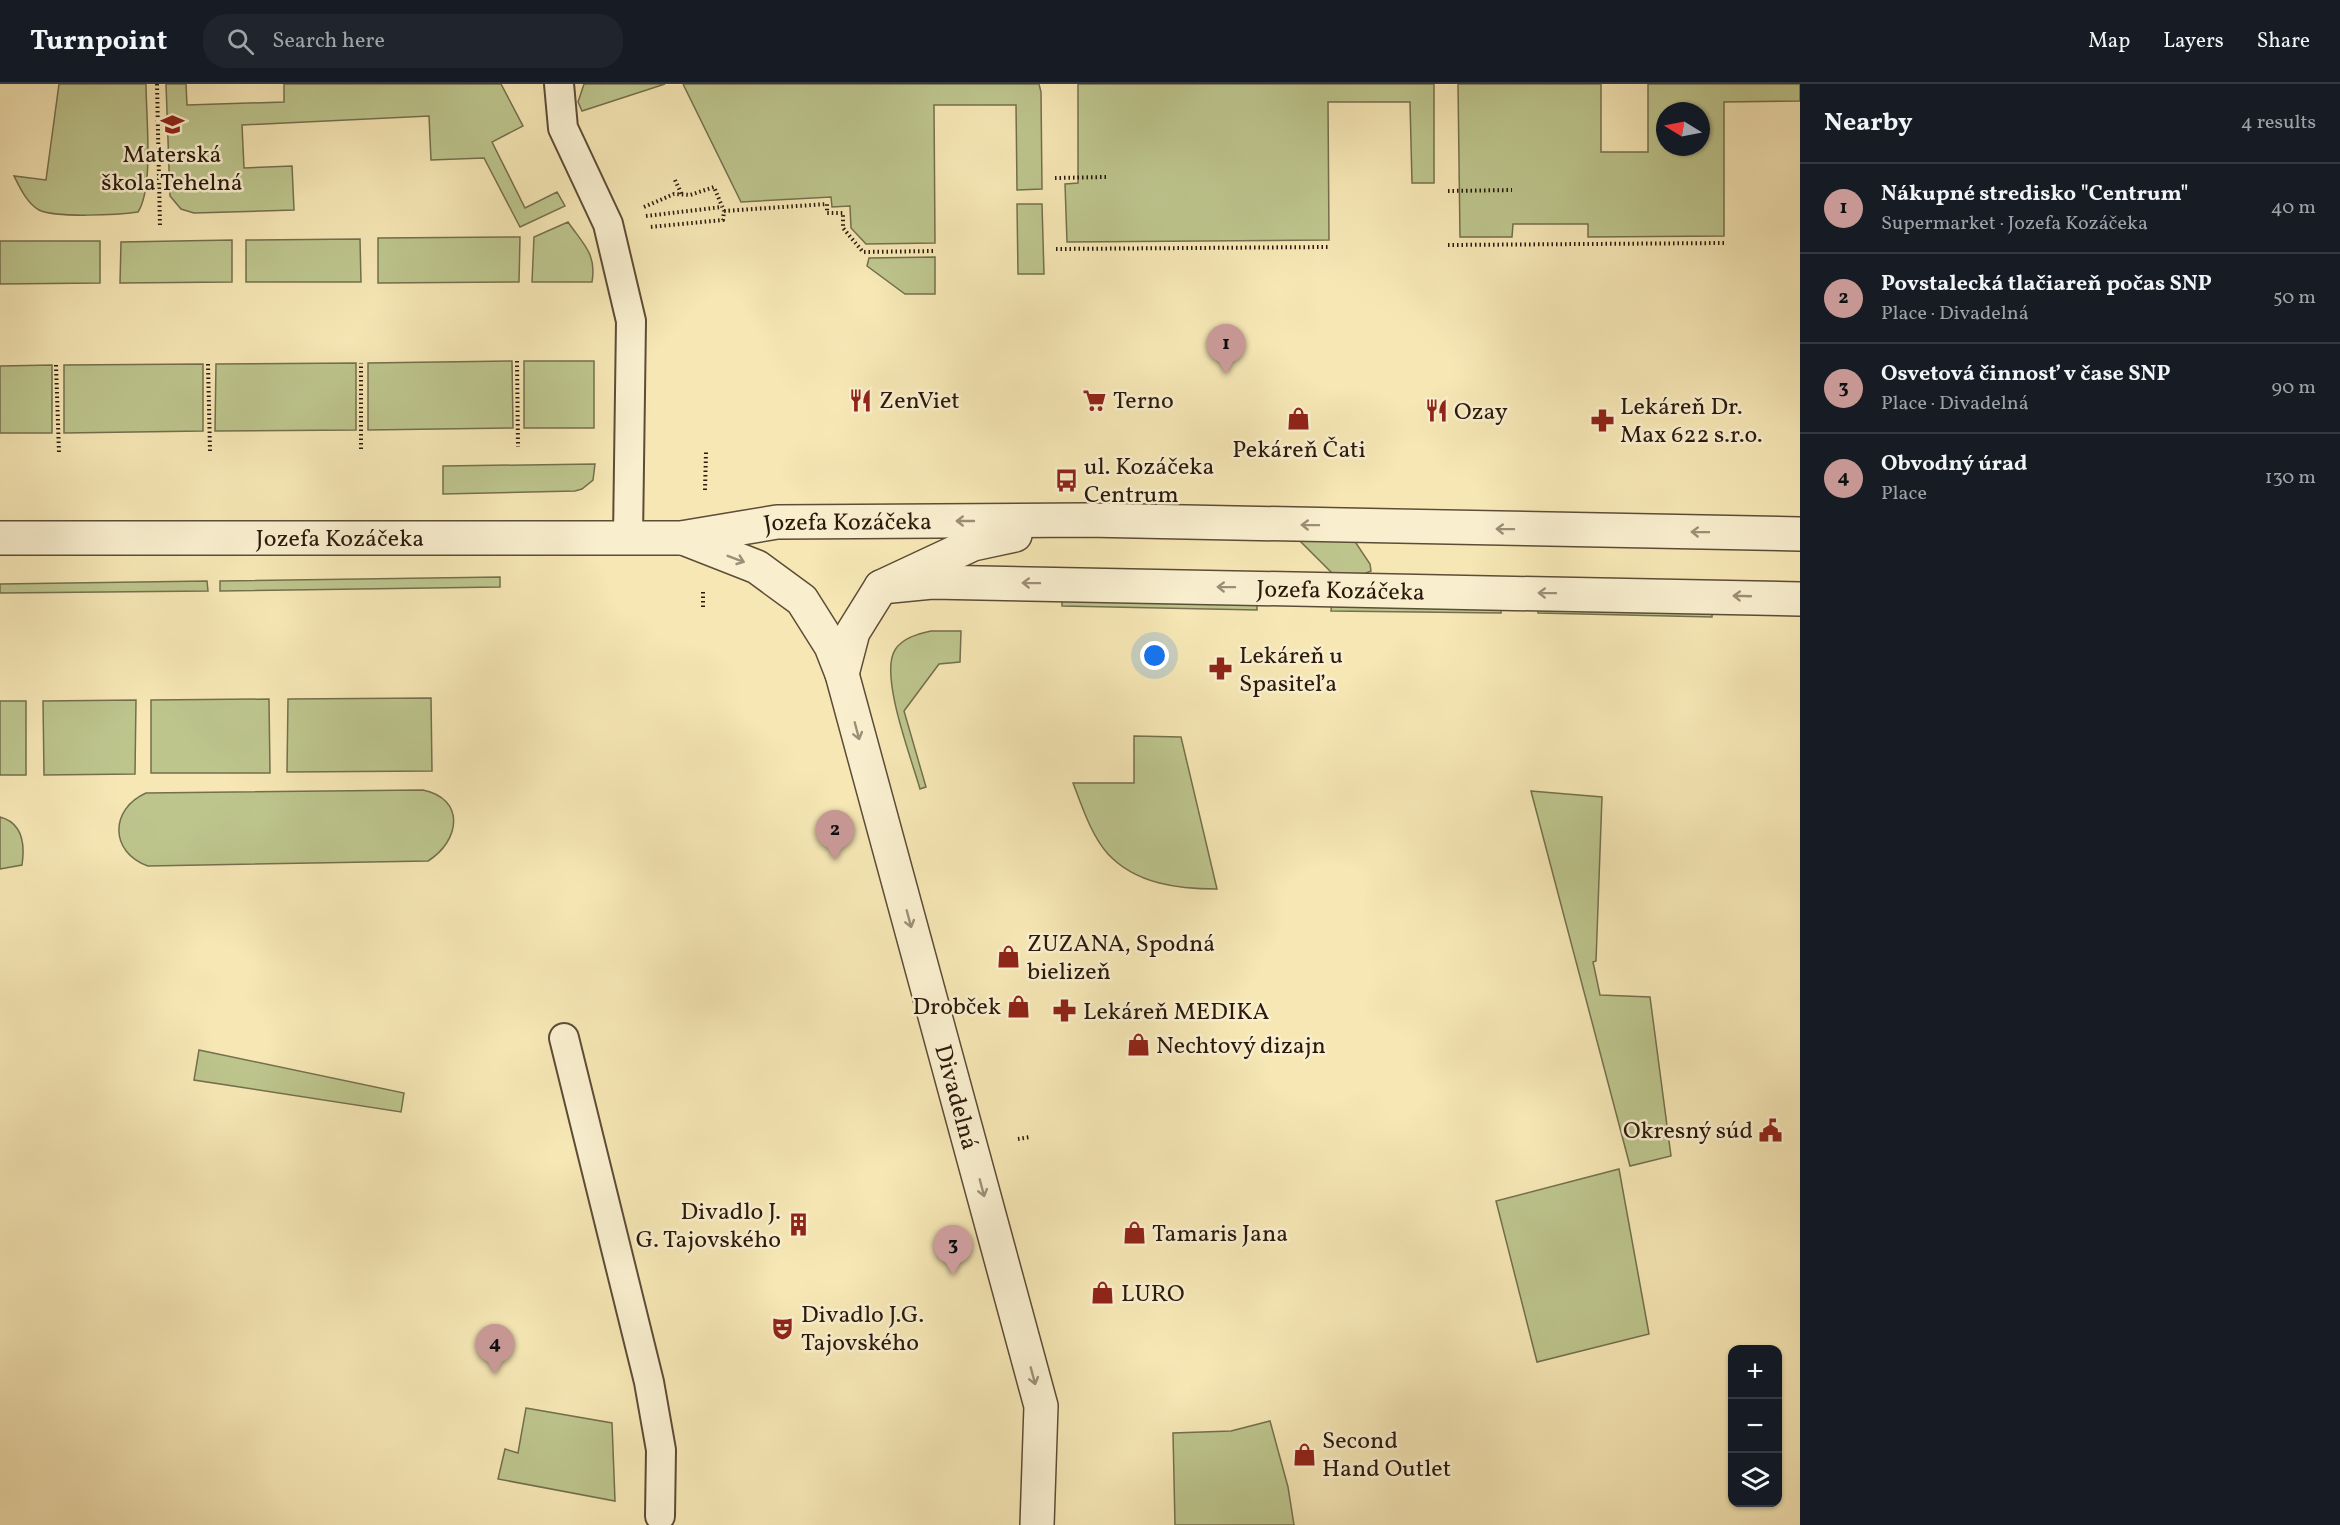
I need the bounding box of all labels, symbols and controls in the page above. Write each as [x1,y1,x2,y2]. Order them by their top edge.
search box [203,14,623,68]
text: Turnpoint [30,22,167,61]
icon: search [224,25,257,58]
text: Search here [272,26,385,57]
text: Map [2088,27,2130,56]
text: Layers [2163,27,2224,56]
text: Share [2257,27,2310,56]
north arrow [1656,102,1710,156]
text: Nearby [1824,105,1913,141]
text: 4 results [2241,109,2316,137]
school or university icon: Materská škola Tehelná [159,111,185,137]
place label: Materská škola Tehelná [101,139,243,201]
text: Nákupné stredisko "Centrum" [1881,179,2189,210]
text: 1 [1839,194,1848,222]
text: 40 m [2271,194,2316,222]
text: Supermarket · Jozefa Kozáčeka [1881,210,2148,238]
text: Povstalecká tlačiareň počas SNP [1881,269,2212,300]
text: 2 [1838,284,1849,312]
text: 50 m [2273,284,2316,312]
text: Place · Divadelná [1881,300,2029,328]
pin: 1 [1206,324,1246,374]
text: Osvetová činnosť v čase SNP [1881,359,2171,390]
text: 3 [1838,374,1849,402]
text: 90 m [2272,374,2316,402]
place label: ZenViet [879,385,960,419]
place label: Terno [1113,385,1174,419]
restaurant icon: ZenViet [848,387,874,413]
supermarket icon: Terno [1082,387,1108,413]
text: Place · Divadelná [1881,390,2029,418]
place label: Lekáreň Dr. Max 622 s.r.o. [1620,391,1763,453]
place label: Ozay [1454,396,1508,430]
restaurant icon: Ozay [1423,398,1449,424]
shop icon: Pekáreň Čati [1286,406,1312,432]
pharmacy icon: Lekáreň Dr. Max 622 s.r.o. [1589,407,1615,433]
place label: Pekáreň Čati [1232,434,1366,468]
text: Obvodný úrad [1881,449,2027,480]
place label: ul. Kozáčeka Centrum [1084,451,1214,513]
text: 4 [1837,464,1850,492]
text: 130 m [2265,464,2316,492]
bus stop icon: ul. Kozáčeka Centrum [1053,467,1079,493]
text: Place [1881,480,1927,508]
street label: Jozefa Kozáčeka [761,506,932,543]
one-way arrow [956,515,976,527]
one-way arrow [1300,519,1320,531]
street label: Jozefa Kozáčeka [256,523,424,557]
one-way arrow [1495,523,1515,534]
one-way arrow [1690,527,1710,538]
one-way arrow [726,554,745,565]
street label: Jozefa Kozáčeka [1256,573,1425,611]
one-way arrow [1021,577,1041,589]
one-way arrow [1216,581,1236,593]
one-way arrow [1537,587,1557,598]
one-way arrow [1732,591,1752,602]
place label: Lekáreň u Spasiteľa [1239,640,1343,702]
your location [1140,641,1169,670]
pharmacy icon: Lekáreň u Spasiteľa [1208,656,1234,682]
one-way arrow [852,721,864,740]
pin: 2 [816,810,854,860]
one-way arrow [903,909,915,928]
place label: ZUZANA, Spodná bielizeň [1027,928,1215,990]
shop icon: ZUZANA, Spodná bielizeň [996,944,1022,970]
place label: Drobček [913,991,1001,1025]
shop icon: Drobček [1006,993,1032,1019]
place label: Lekáreň MEDIKA [1083,996,1269,1030]
pharmacy icon: Lekáreň MEDIKA [1052,998,1078,1024]
place label: Nechtový dizajn [1156,1030,1326,1064]
shop icon: Nechtový dizajn [1125,1032,1151,1058]
street label: Divadelná [924,1041,986,1154]
place label: Okresný súd [1623,1115,1753,1149]
public building icon: Okresný súd [1758,1117,1784,1143]
one-way arrow [977,1178,988,1197]
place label: Divadlo J. G. Tajovského [636,1196,781,1258]
building icon: Divadlo J. G. Tajovského [786,1212,812,1238]
place label: Tamaris Jana [1152,1218,1288,1252]
shop icon: Tamaris Jana [1121,1220,1147,1246]
pin: 3 [934,1226,972,1275]
place label: LURO [1121,1278,1185,1312]
shop icon: LURO [1090,1280,1116,1306]
place label: Divadlo J.G. Tajovského [801,1299,924,1361]
theatre icon: Divadlo J.G. Tajovského [770,1315,796,1341]
pin: 4 [476,1324,514,1374]
map controls [1728,1345,1782,1507]
button: + [1728,1345,1782,1399]
one-way arrow [1028,1366,1040,1385]
button: − [1728,1399,1782,1453]
place label: Second Hand Outlet [1322,1425,1451,1487]
shop icon: Second Hand Outlet [1291,1441,1317,1467]
button: layers [1728,1453,1782,1507]

